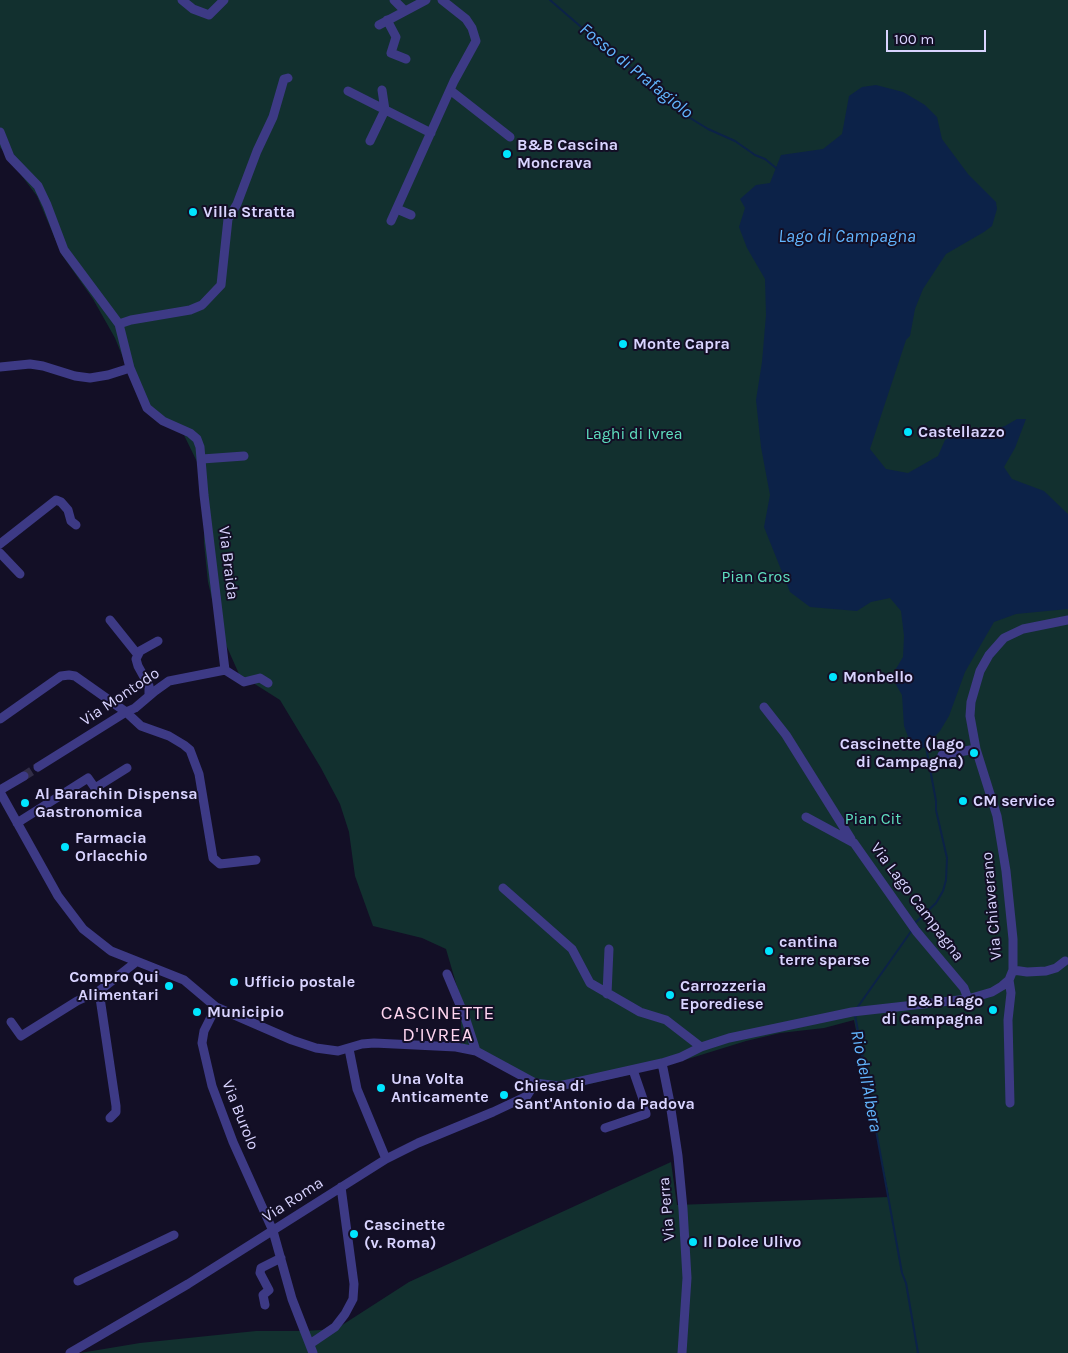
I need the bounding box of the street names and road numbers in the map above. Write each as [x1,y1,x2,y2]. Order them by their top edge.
street label: Via Braida [214,525,242,601]
street label: Via Montodo [77,664,163,730]
street label: Via Lago Campagna [866,839,968,965]
street label: Via Chiaverano [978,851,1006,961]
street label: Via Burolo [217,1077,263,1153]
street label: Via Roma [259,1173,327,1227]
street label: Via Perra [655,1176,679,1242]

